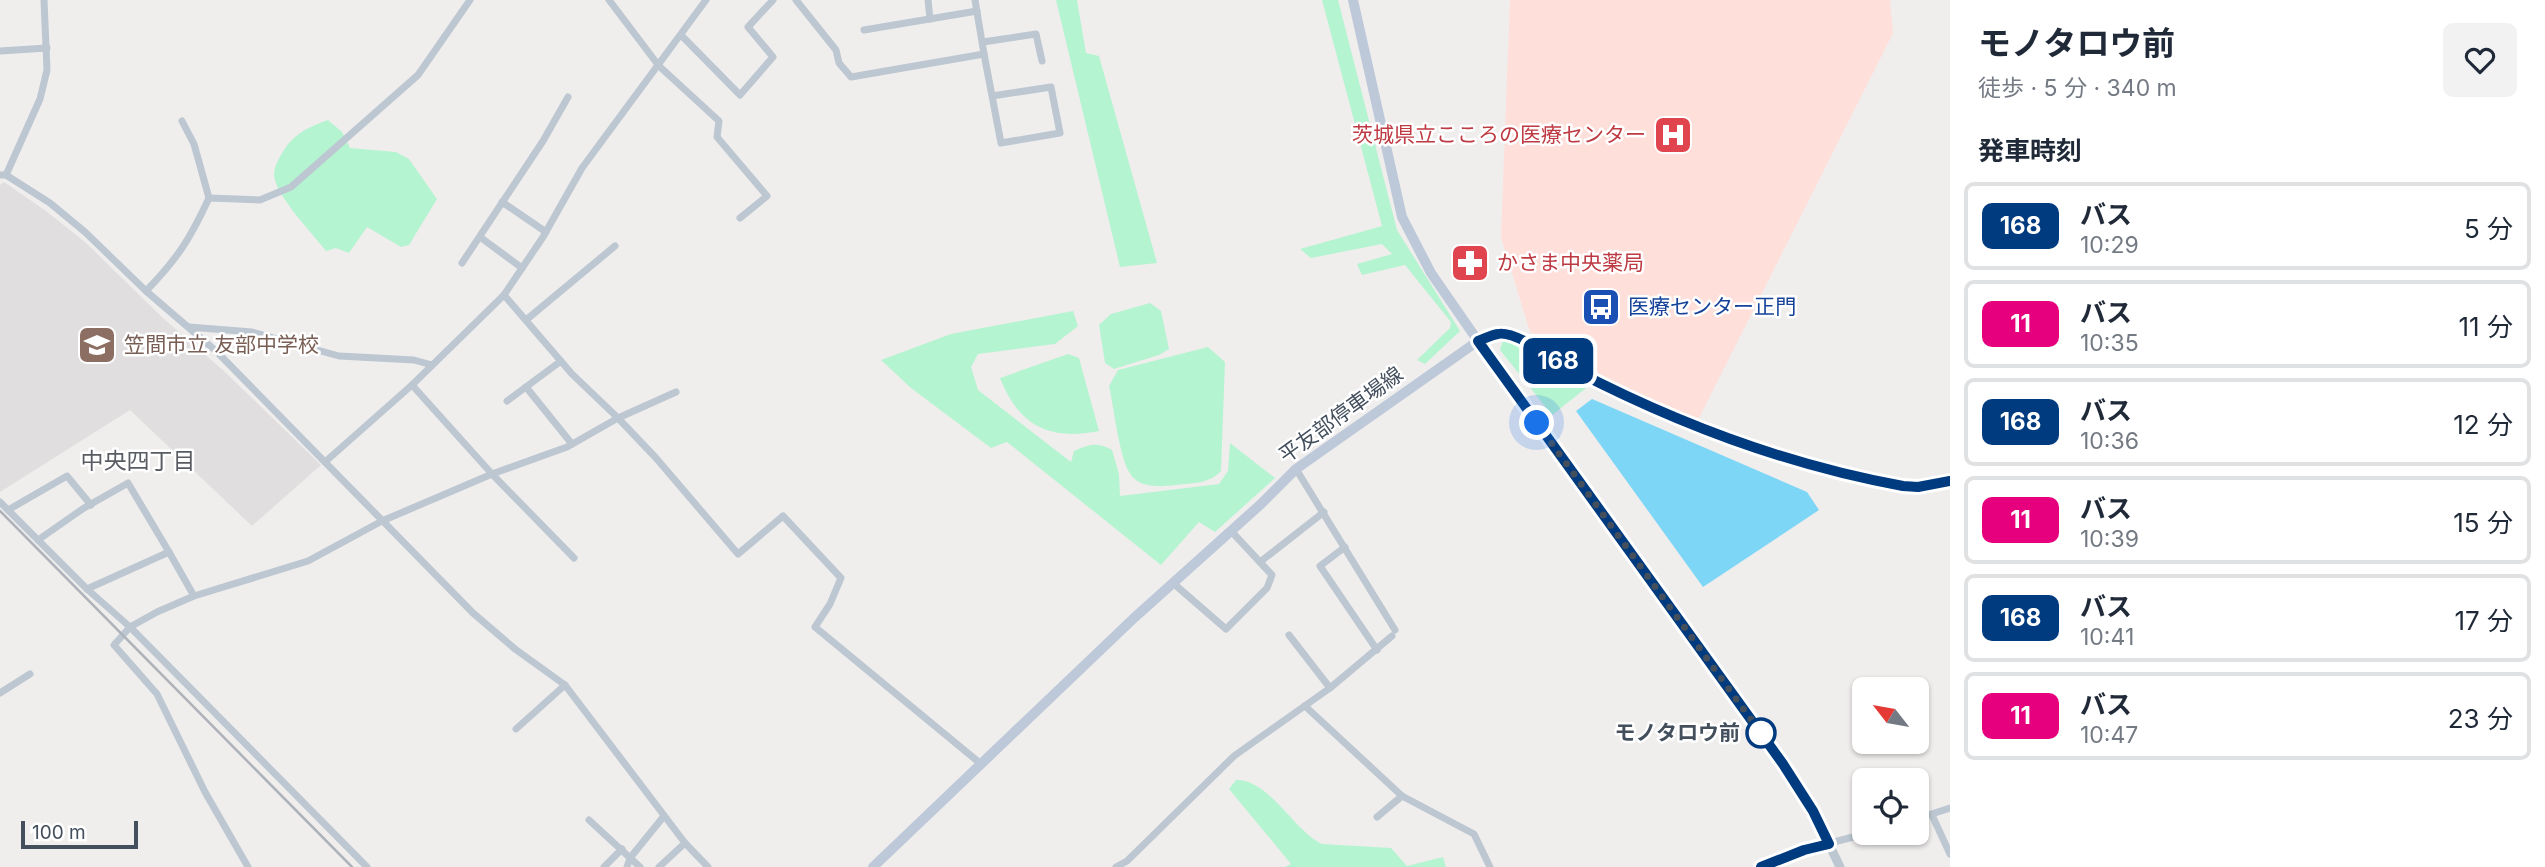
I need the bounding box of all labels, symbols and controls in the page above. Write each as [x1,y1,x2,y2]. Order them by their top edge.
text: モノタロウ前 [1978,23,2175,63]
button: heart [2443,23,2517,97]
text: 徒歩 · 5 分 · 340 m [1978,74,2177,102]
hospital icon: 茨城県立こころの医療センター [1652,114,1694,156]
place label: 茨城県立こころの医療センター [1352,122,1646,147]
text: 発車時刻 [1978,135,2082,166]
text: バス [2080,199,2132,230]
text: 168 [2000,211,2041,240]
text: 5 分 [2464,213,2513,244]
text: 10:29 [2080,231,2139,259]
pharmacy icon: かさま中央薬局 [1449,242,1491,284]
place label: かさま中央薬局 [1497,250,1644,275]
bus stop icon: 医療センター正門 [1580,286,1622,328]
place label: 医療センター正門 [1628,294,1796,319]
text: バス [2080,297,2132,328]
text: 11 [2010,309,2031,338]
text: 11 分 [2459,311,2513,342]
school or university icon: 笠間市立 友部中学校 [76,324,118,366]
text: 10:35 [2080,329,2139,357]
place label: 笠間市立 友部中学校 [124,332,319,357]
line badge: 168 [1518,338,1598,384]
text: 168 [1537,346,1579,375]
street label: 平友部停車場線 [1274,361,1408,468]
text: バス [2080,395,2132,426]
your location [1519,405,1554,440]
text: 168 [2000,407,2041,436]
text: 12 分 [2453,409,2513,440]
text: 10:36 [2080,427,2139,455]
district label: 中央四丁目 [81,447,196,475]
text: バス [2080,493,2132,524]
text: 11 [2010,505,2031,534]
text: 15 分 [2453,507,2513,538]
text: 10:39 [2080,525,2139,553]
text: バス [2080,591,2132,622]
text: 168 [2000,603,2041,632]
text: 17 分 [2454,605,2513,636]
text: 10:41 [2080,623,2134,651]
north arrow [1852,677,1928,754]
map controls [1852,677,1929,845]
text: バス [2080,689,2132,720]
text: 11 [2010,701,2031,730]
text: 23 分 [2448,703,2513,734]
marker: モノタロウ前 [1746,718,1776,748]
place label: モノタロウ前 [1614,720,1740,745]
text: 10:47 [2080,721,2138,749]
button: locate [1852,768,1929,845]
scale bar [21,818,138,850]
text: 100 m [32,821,86,844]

